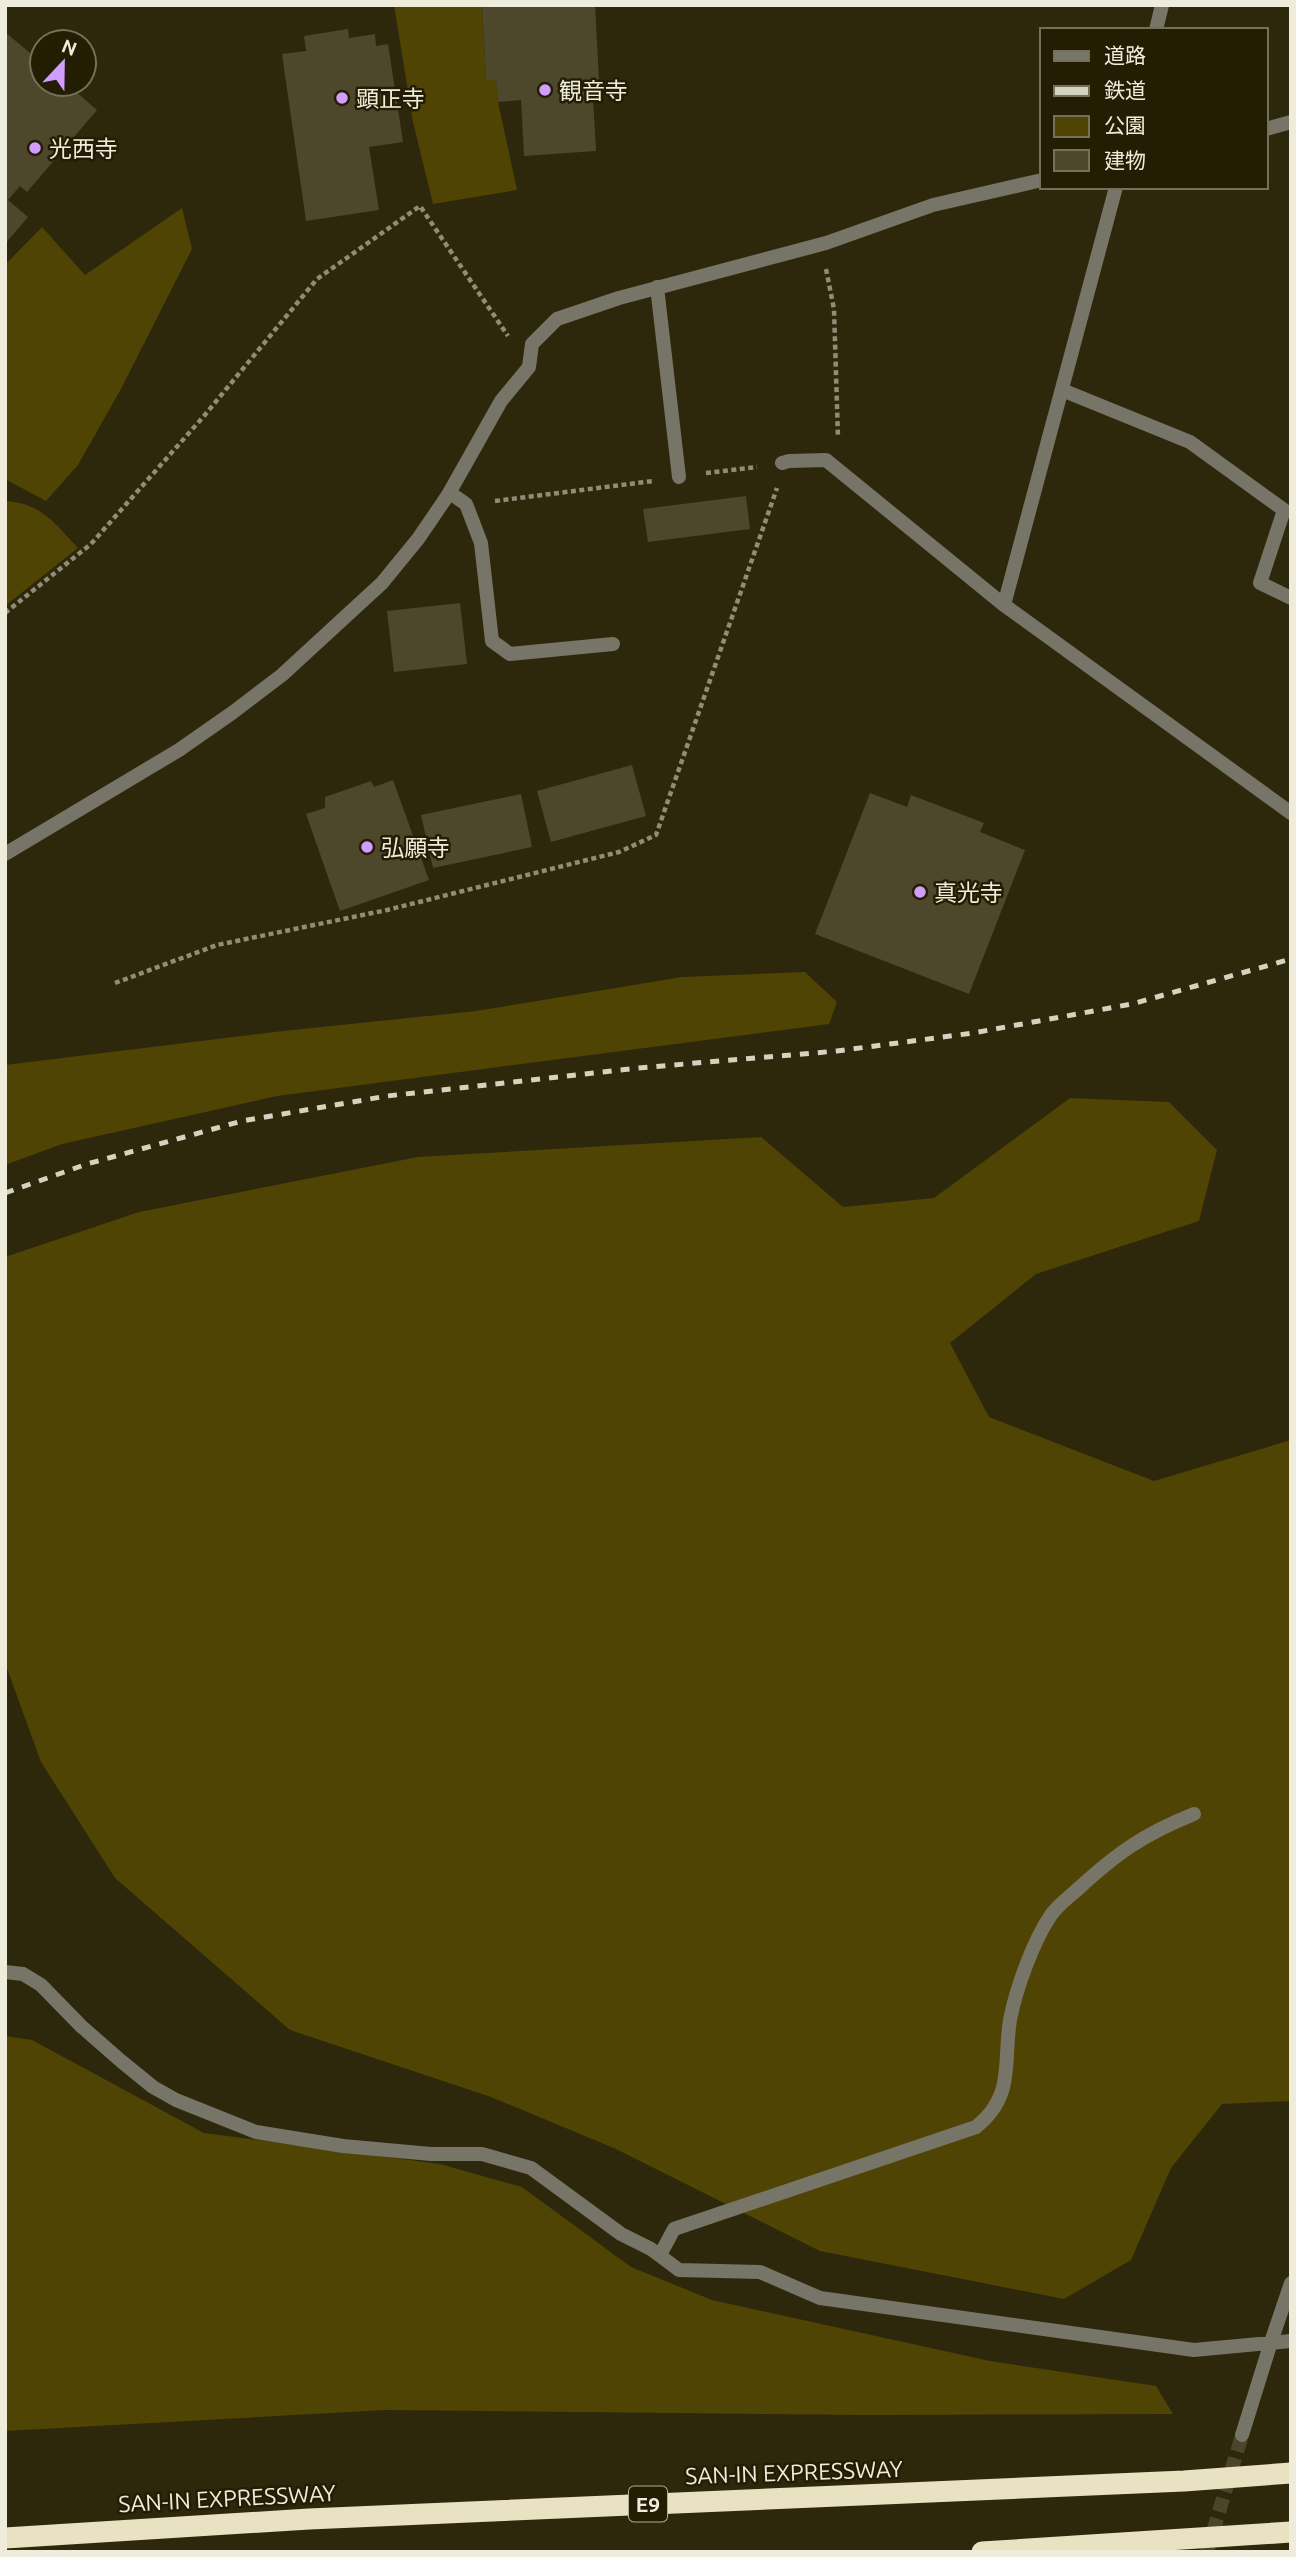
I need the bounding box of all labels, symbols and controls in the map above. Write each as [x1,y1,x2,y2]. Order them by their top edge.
north arrow [28,28,98,98]
legend [1040,28,1268,189]
text: N [59,34,80,60]
text: 道路 [1104,43,1146,67]
place label: 観音寺 [559,78,628,103]
text: 鉄道 [1104,78,1146,102]
marker: 観音寺 [537,82,553,98]
place label: 顕正寺 [356,86,425,111]
marker: 顕正寺 [334,90,350,106]
text: 公園 [1104,113,1146,137]
place label: 光西寺 [49,136,118,161]
marker: 光西寺 [27,140,43,156]
text: 建物 [1104,148,1146,172]
place label: 弘願寺 [381,835,450,860]
marker: 弘願寺 [359,839,375,855]
place label: 真光寺 [934,880,1003,905]
marker: 真光寺 [912,884,928,900]
street label: SAN-IN EXPRESSWAY [685,2456,904,2488]
street label: SAN-IN EXPRESSWAY [118,2480,337,2516]
road number: E9 [629,2486,667,2522]

